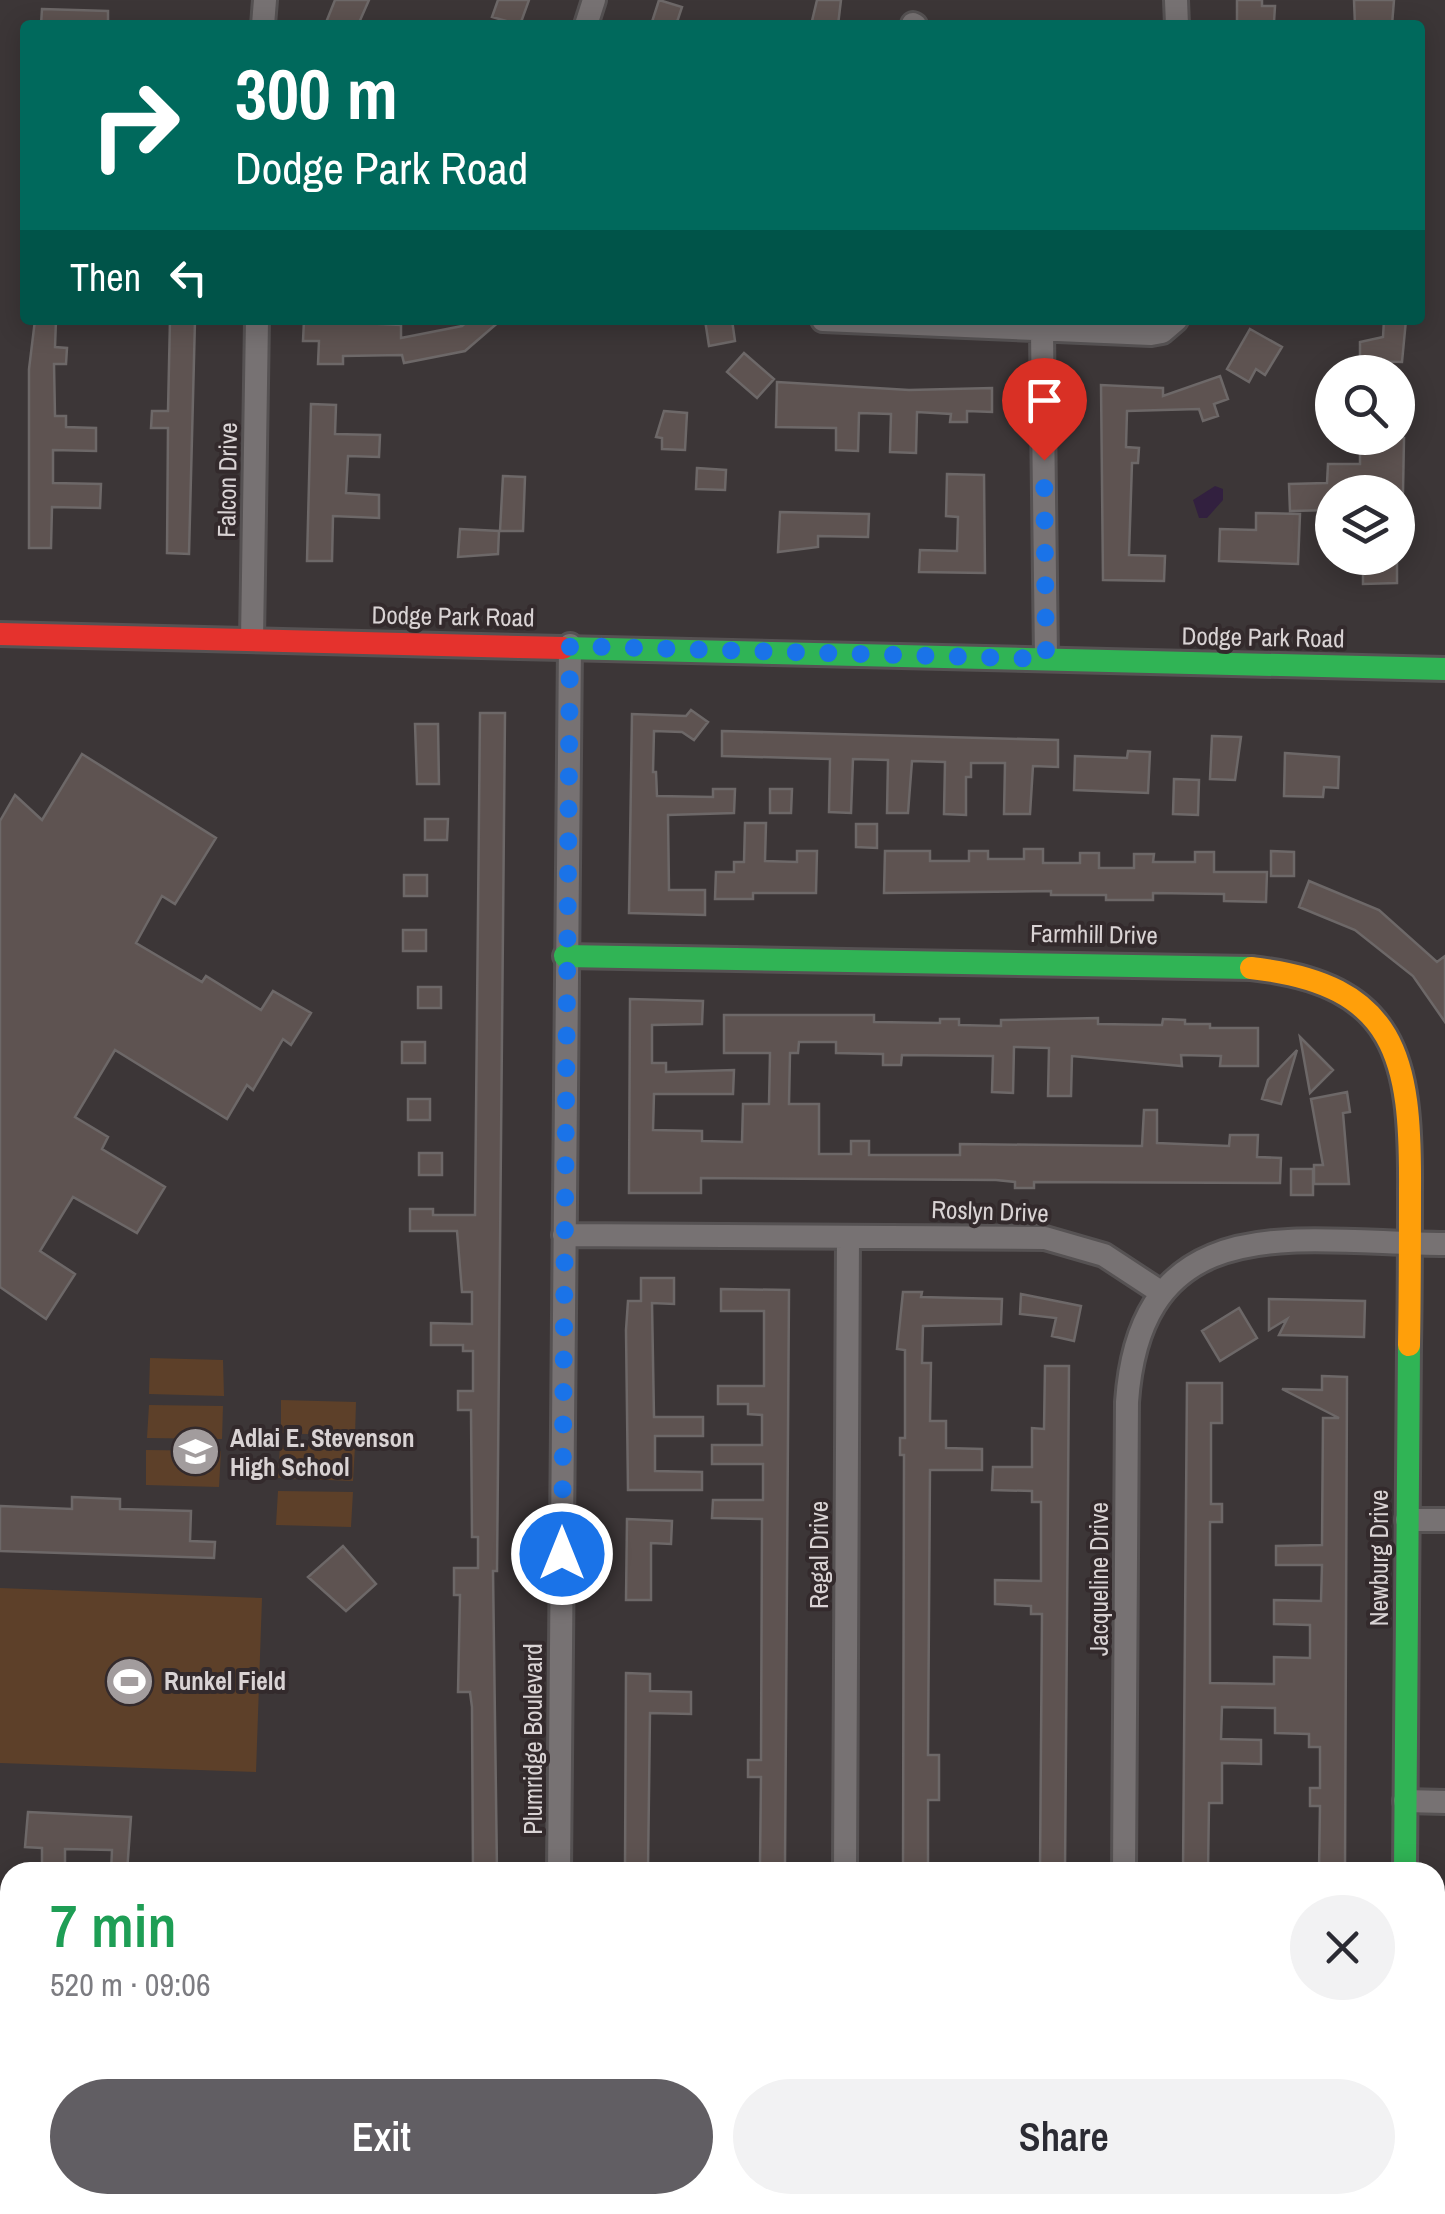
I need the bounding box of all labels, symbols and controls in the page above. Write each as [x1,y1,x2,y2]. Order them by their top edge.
text: 300 m [235,47,398,141]
icon: right [70,60,200,190]
text: Dodge Park Road [235,137,528,198]
icon: left [161,250,216,305]
text: Then [70,252,141,303]
map controls [1315,355,1415,575]
button: search [1315,355,1415,455]
pin [1002,358,1087,461]
icon: arrive [1017,373,1072,428]
street label: Falcon Drive [209,422,245,538]
button: layers [1315,475,1415,575]
street label: Dodge Park Road [371,598,535,634]
street label: Dodge Park Road [1181,619,1345,655]
street label: Farmhill Drive [1030,916,1158,952]
street label: Roslyn Drive [931,1192,1049,1230]
place label: Adlai E. Stevenson High School [230,1421,415,1484]
school or university icon: Adlai E. Stevenson High School [169,1426,221,1478]
street label: Newburg Drive [1362,1490,1396,1626]
street label: Regal Drive [802,1501,836,1609]
position arrow [510,1502,614,1606]
street label: Jacqueline Drive [1082,1502,1116,1656]
street label: Plumridge Boulevard [516,1643,550,1835]
sports icon: Runkel Field [103,1655,155,1707]
place label: Runkel Field [164,1664,286,1698]
text: 7 min [50,1885,177,1966]
button: close [1290,1895,1395,2000]
text: 520 m · 09:06 [50,1963,210,2006]
button: Exit [50,2079,713,2194]
button: Share [733,2079,1395,2194]

